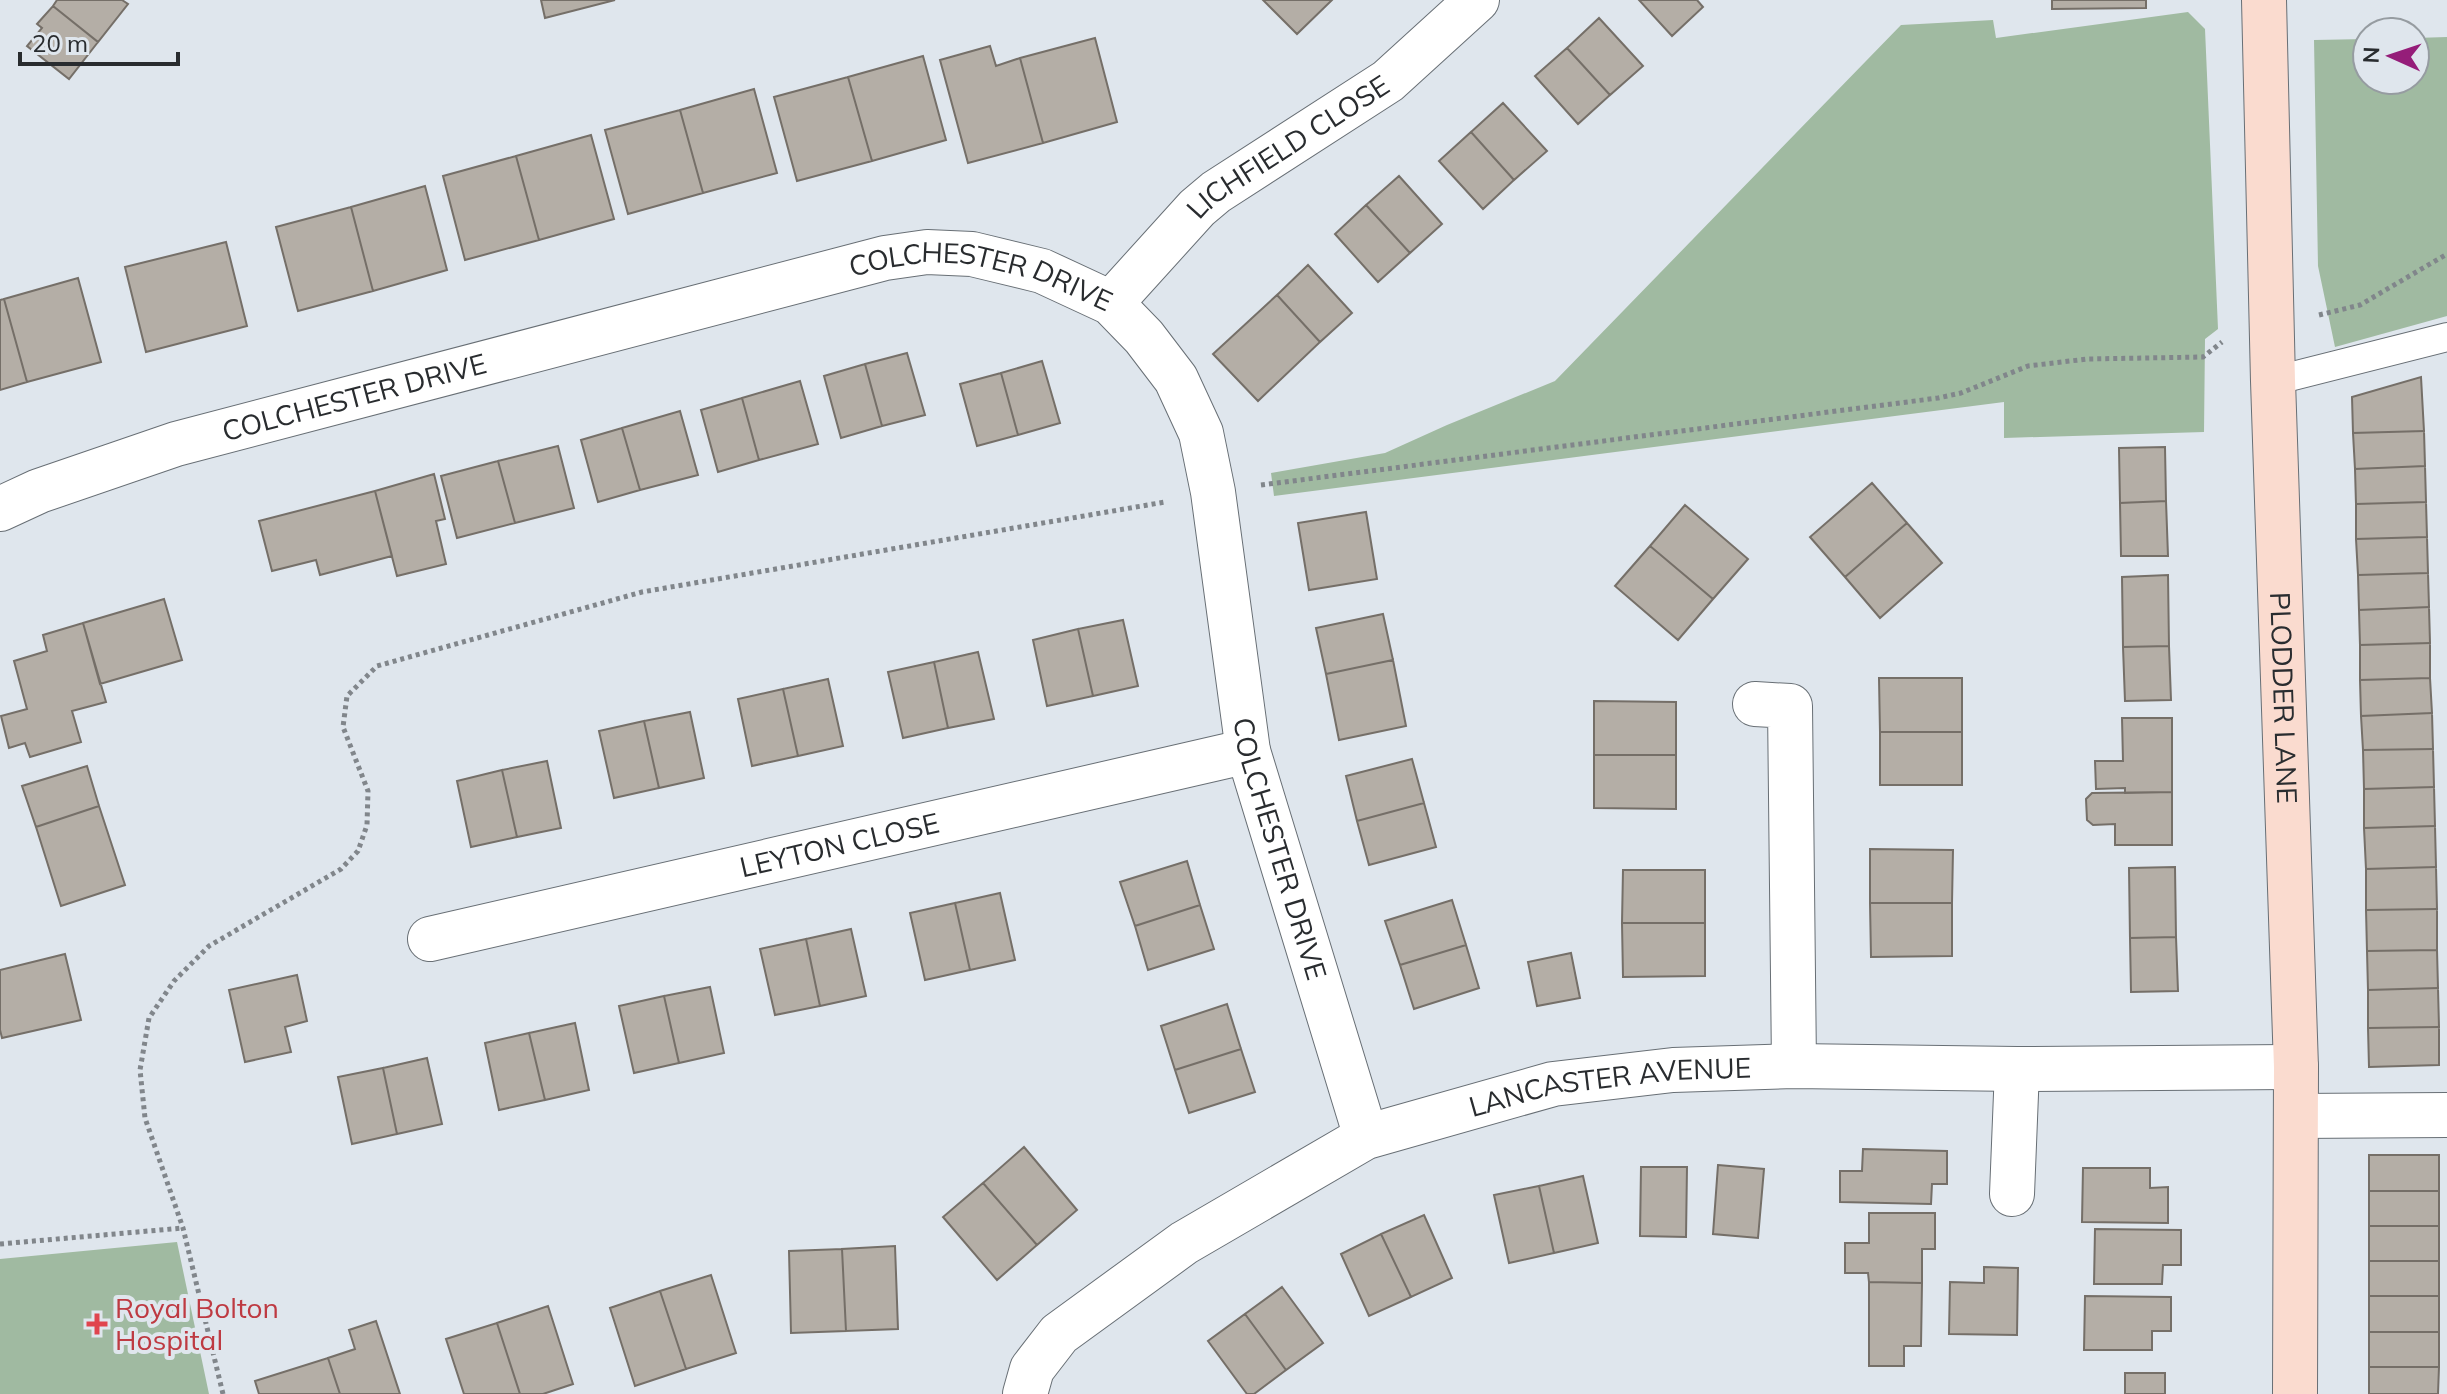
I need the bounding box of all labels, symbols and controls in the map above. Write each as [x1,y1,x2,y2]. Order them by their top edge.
scale bar [20,16,178,66]
north arrow [2351,16,2431,96]
text: 20 m [32,28,88,58]
text: N [2357,46,2385,64]
street label: LICHFIELD CLOSE [1178,67,1395,225]
street label: COLCHESTER DRIVE [845,234,1118,318]
street label: COLCHESTER DRIVE [218,345,490,448]
street label: PLODDER LANE [2263,591,2305,804]
street label: COLCHESTER DRIVE [1227,715,1335,984]
street label: LEYTON CLOSE [736,805,942,884]
street label: LANCASTER AVENUE [1465,1049,1752,1124]
place label: Royal Bolton Hospital [115,1290,279,1357]
marker: Royal Bolton Hospital [86,1313,108,1335]

